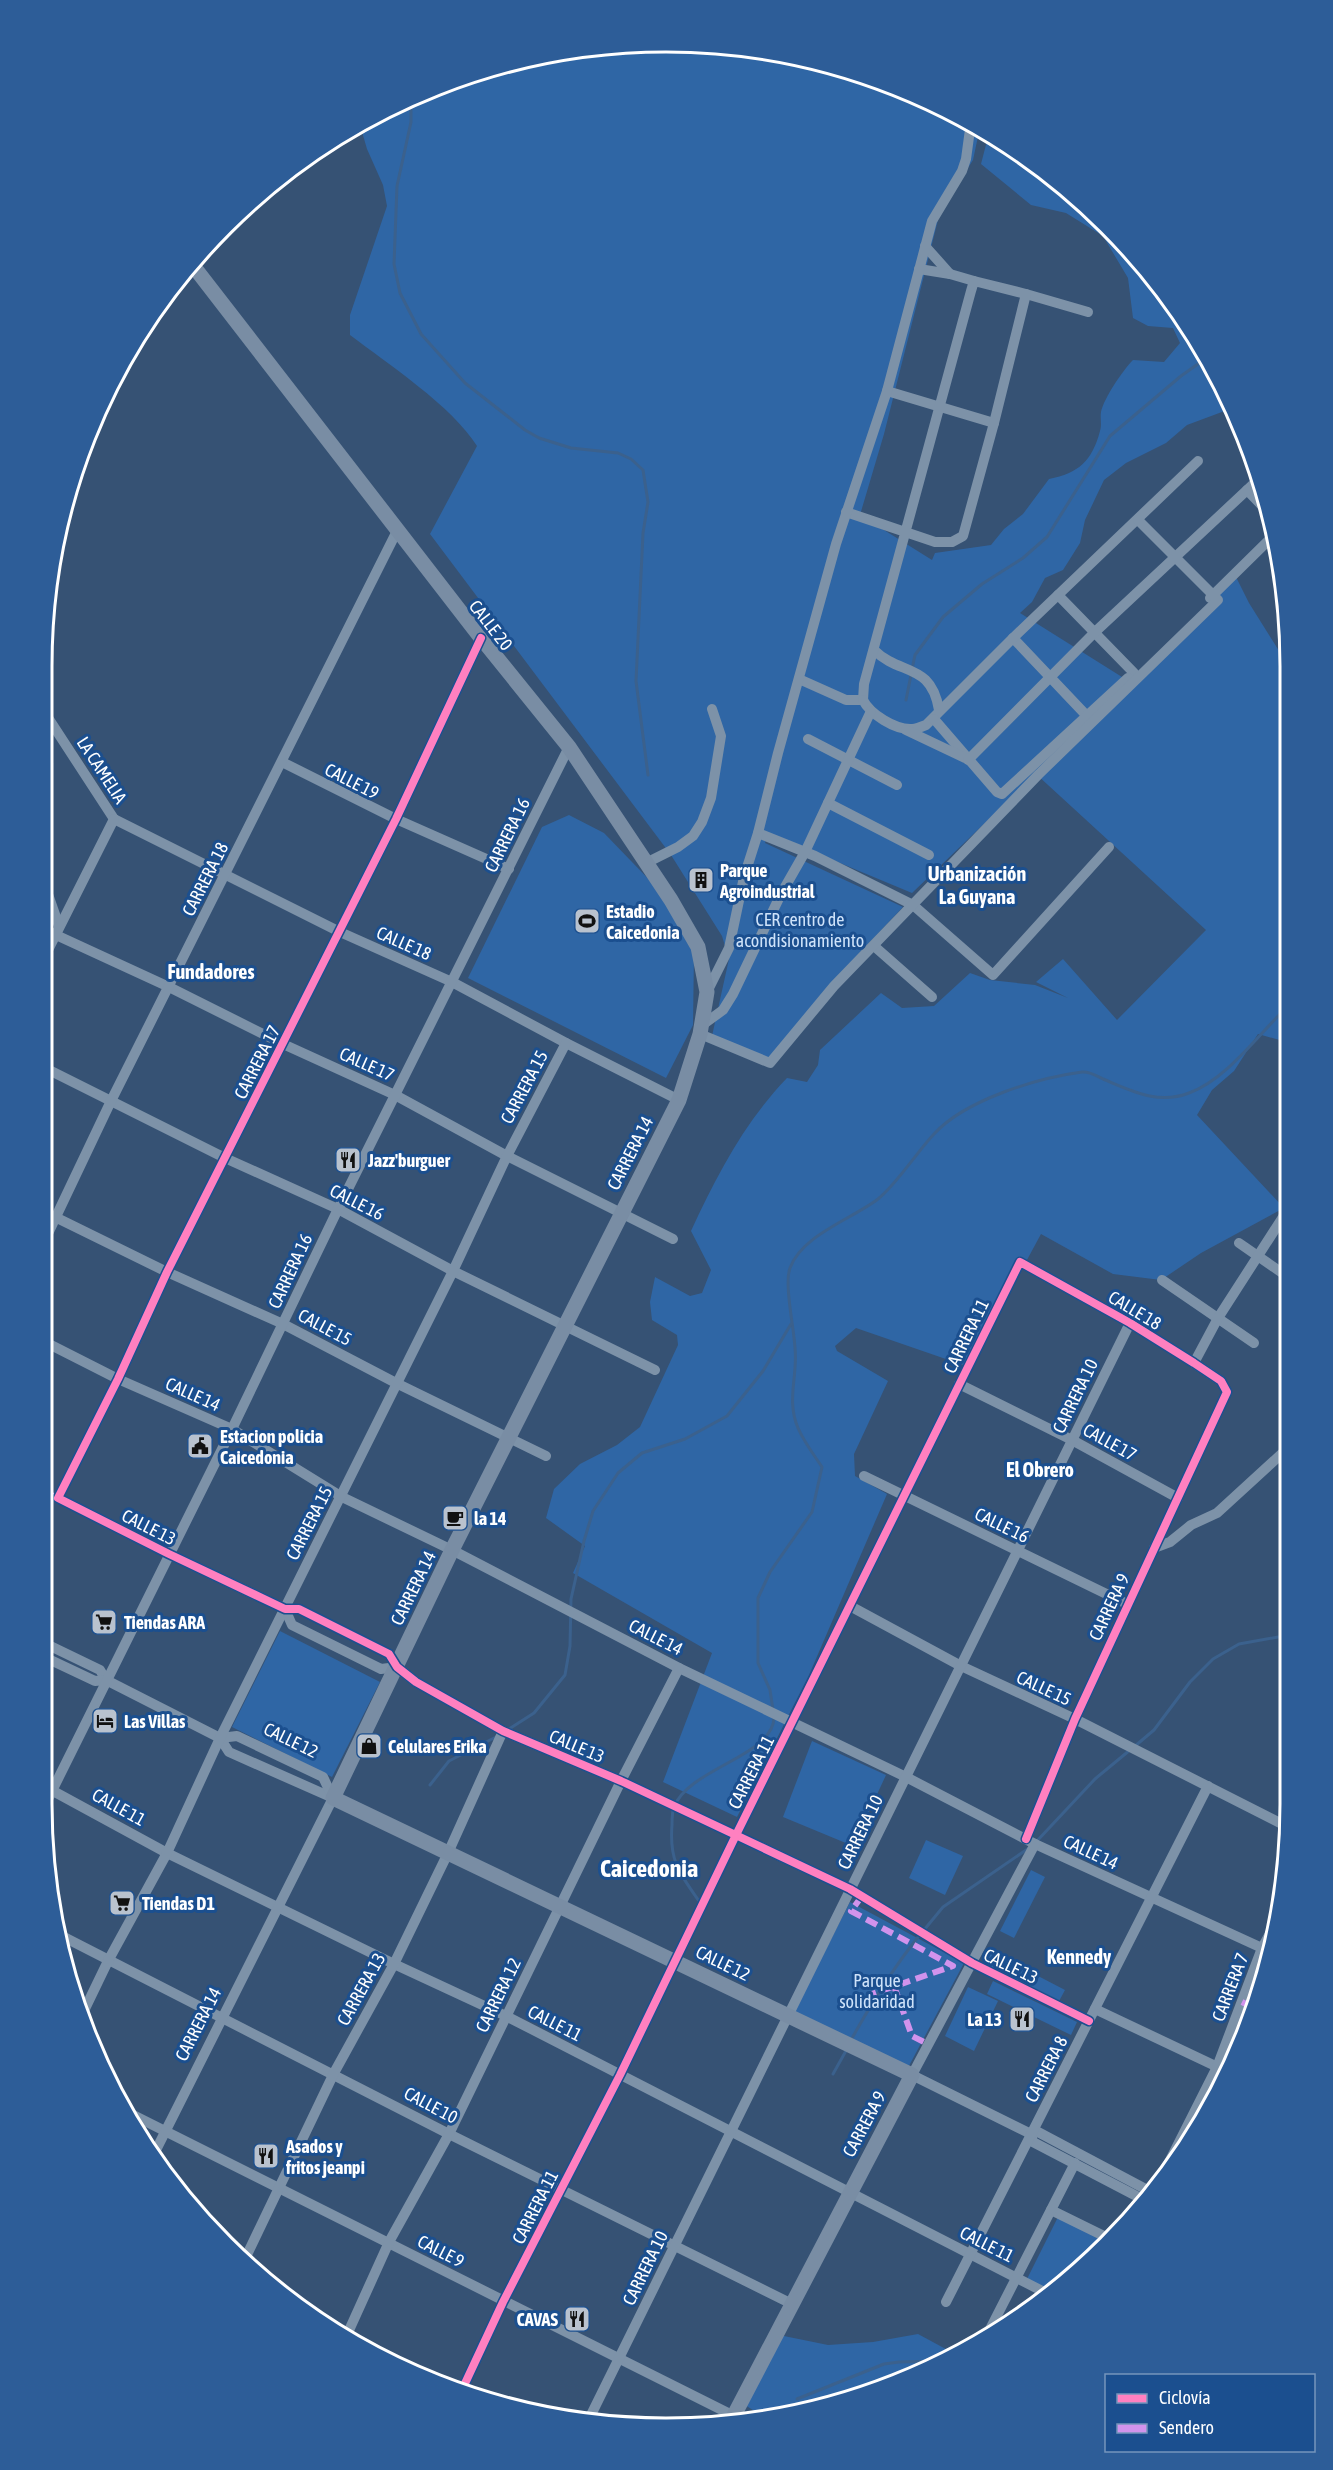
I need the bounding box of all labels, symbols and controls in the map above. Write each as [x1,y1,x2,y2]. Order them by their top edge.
street label: CALLE 20 [465,596,517,654]
street label: LA CAMELIA [73,733,131,807]
street label: CALLE 19 [321,758,383,804]
street label: CARRERA 16 [480,795,534,875]
street label: CARRERA 18 [178,839,232,919]
place label: Parque Agroindustrial [719,860,815,902]
district label: Urbanización La Guyana [928,862,1026,908]
building icon: Parque Agroindustrial [686,865,716,895]
place label: Estadio Caicedonia [606,901,680,943]
sports icon: Estadio Caicedonia [572,906,602,936]
park label: CER centro de acondisionamiento [736,909,864,951]
street label: CALLE 18 [373,922,435,964]
district label: Fundadores [168,960,254,983]
street label: CARRERA 17 [230,1022,284,1102]
street label: CALLE 17 [336,1043,398,1085]
street label: CARRERA 15 [496,1047,552,1127]
street label: CARRERA 14 [603,1113,657,1193]
restaurant icon: Jazz'burguer [333,1145,363,1175]
place label: Jazz'burguer [367,1150,451,1171]
street label: CALLE 16 [326,1179,388,1225]
street label: CARRERA 16 [264,1230,316,1312]
street label: CALLE 18 [1105,1286,1165,1334]
street label: CARRERA 11 [939,1296,993,1376]
street label: CALLE 15 [295,1304,355,1350]
street label: CARRERA 10 [1048,1356,1102,1436]
street label: CALLE 14 [162,1373,224,1415]
street label: CALLE 17 [1080,1419,1140,1465]
place label: Estacion policia Caicedonia [220,1426,323,1468]
public building icon: Estacion policia Caicedonia [185,1431,215,1461]
district label: El Obrero [1006,1458,1074,1481]
street label: CARRERA 15 [282,1483,336,1563]
cafe icon: la 14 [440,1503,470,1533]
street label: CALLE 16 [971,1503,1033,1547]
street label: CALLE 13 [118,1504,180,1550]
place label: la 14 [474,1508,507,1529]
street label: CARRERA 14 [386,1548,440,1628]
street label: CARRERA 9 [1084,1570,1134,1644]
supermarket icon: Tiendas ARA [89,1607,119,1637]
place label: Tiendas ARA [124,1612,205,1633]
street label: CALLE 14 [625,1614,687,1660]
street label: CALLE 15 [1013,1666,1075,1710]
hotel icon: Las Villas [90,1706,120,1736]
place label: Las Villas [124,1711,186,1732]
street label: CALLE 12 [260,1718,322,1762]
street label: CALLE 13 [546,1725,608,1767]
shop icon: Celulares Erika [354,1731,384,1761]
street label: CARRERA 11 [724,1732,778,1812]
place label: Celulares Erika [388,1736,487,1757]
street label: CALLE 11 [89,1784,149,1830]
street label: CARRERA 10 [833,1792,887,1872]
street label: CALLE 14 [1060,1830,1122,1874]
district label: Caicedonia [600,1855,698,1882]
supermarket icon: Tiendas D1 [107,1888,137,1918]
place label: Tiendas D1 [142,1893,215,1914]
street label: CALLE 12 [692,1941,754,1985]
street label: CALLE 13 [980,1944,1042,1988]
district label: Kennedy [1047,1945,1112,1968]
street label: CARRERA 13 [332,1949,390,2029]
street label: CARRERA 7 [1207,1950,1253,2024]
street label: CARRERA 12 [471,1955,525,2035]
park label: Parque solidaridad [839,1970,915,2012]
street label: CARRERA 14 [171,1984,225,2064]
street label: CALLE 11 [524,2000,586,2046]
restaurant icon: La 13 [1007,2004,1037,2034]
place label: La 13 [967,2009,1002,2030]
street label: CARRERA 8 [1020,2032,1072,2106]
street label: CALLE 10 [401,2082,461,2128]
street label: CARRERA 9 [838,2088,890,2160]
place label: Asados y fritos jeanpi [285,2136,365,2178]
restaurant icon: Asados y fritos jeanpi [251,2141,281,2171]
street label: CARRERA 11 [508,2167,562,2247]
street label: CALLE 11 [956,2221,1018,2267]
street label: CARRERA 10 [618,2228,672,2308]
street label: CALLE 9 [414,2230,468,2272]
restaurant icon: CAVAS [562,2304,592,2334]
place label: CAVAS [517,2309,558,2330]
legend [1105,2374,1315,2452]
text: Ciclovía [1159,2387,1211,2408]
text: Sendero [1159,2417,1214,2438]

